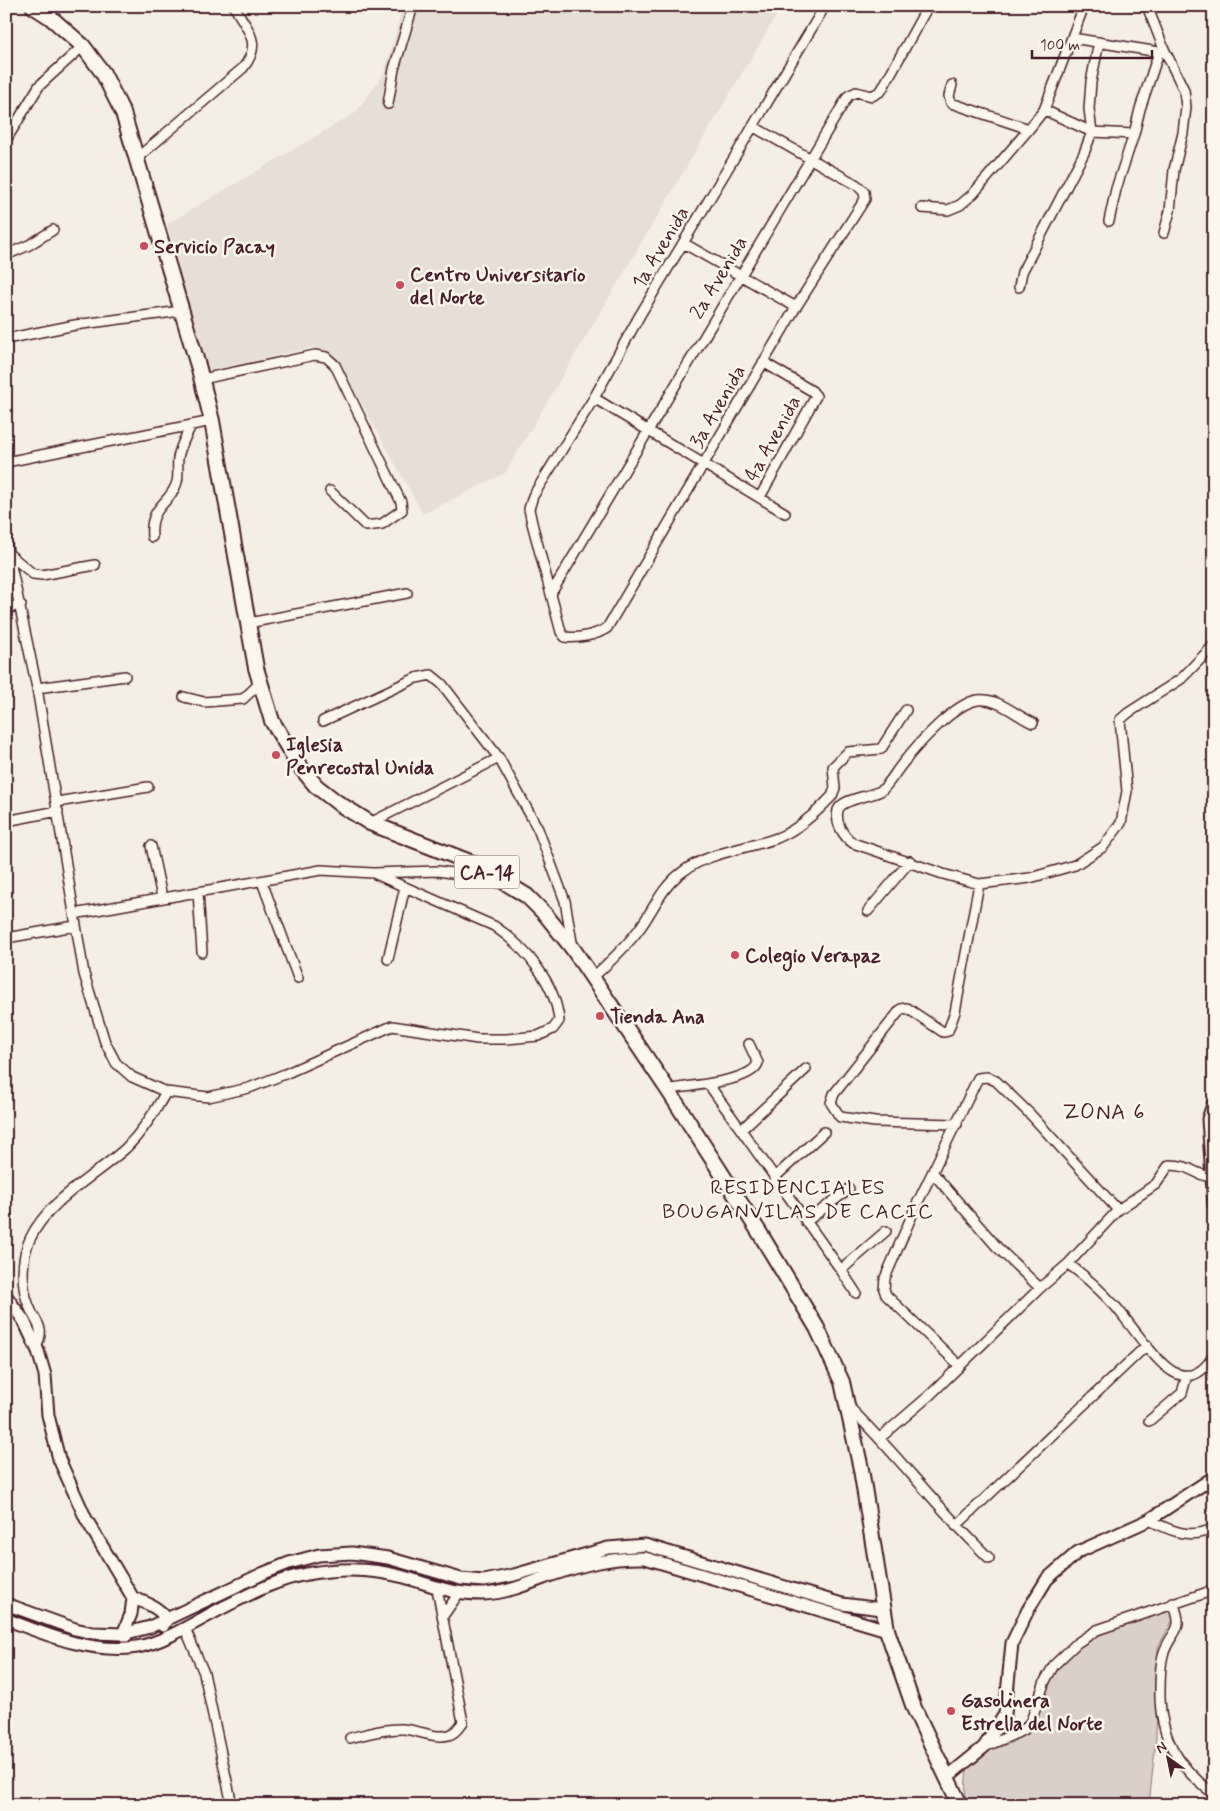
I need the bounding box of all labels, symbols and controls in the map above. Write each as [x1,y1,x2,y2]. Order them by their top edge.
scale bar [1032,28,1152,60]
text: 100 m [1040,36,1080,56]
street label: 1a Avenida [626,202,696,294]
street label: 2a Avenida [684,231,755,324]
place label: Servicio Pacay [154,234,275,261]
marker: Servicio Pacay [138,240,150,252]
place label: Centro Universitario del Norte [410,262,586,312]
marker: Centro Universitario del Norte [394,279,406,291]
street label: 3a Avenida [684,360,753,453]
street label: 4a Avenida [739,391,808,486]
place label: Iglesia Penrecostal Unida [286,732,434,782]
marker: Iglesia Penrecostal Unida [270,749,282,761]
road number: CA-14 [454,856,520,889]
place label: Colegio Verapaz [745,943,881,972]
marker: Colegio Verapaz [729,949,741,961]
place label: Tienda Ana [610,1004,705,1031]
marker: Tienda Ana [594,1010,606,1022]
district label: ZONA 6 [1062,1099,1146,1127]
district label: RESIDENCIALES BOUGANVILAS DE CACIC [662,1174,934,1226]
place label: Gasolinera Estrella del Norte [961,1688,1103,1738]
marker: Gasolinera Estrella del Norte [945,1705,957,1717]
north arrow [1142,1734,1192,1784]
text: N [1153,1738,1170,1758]

